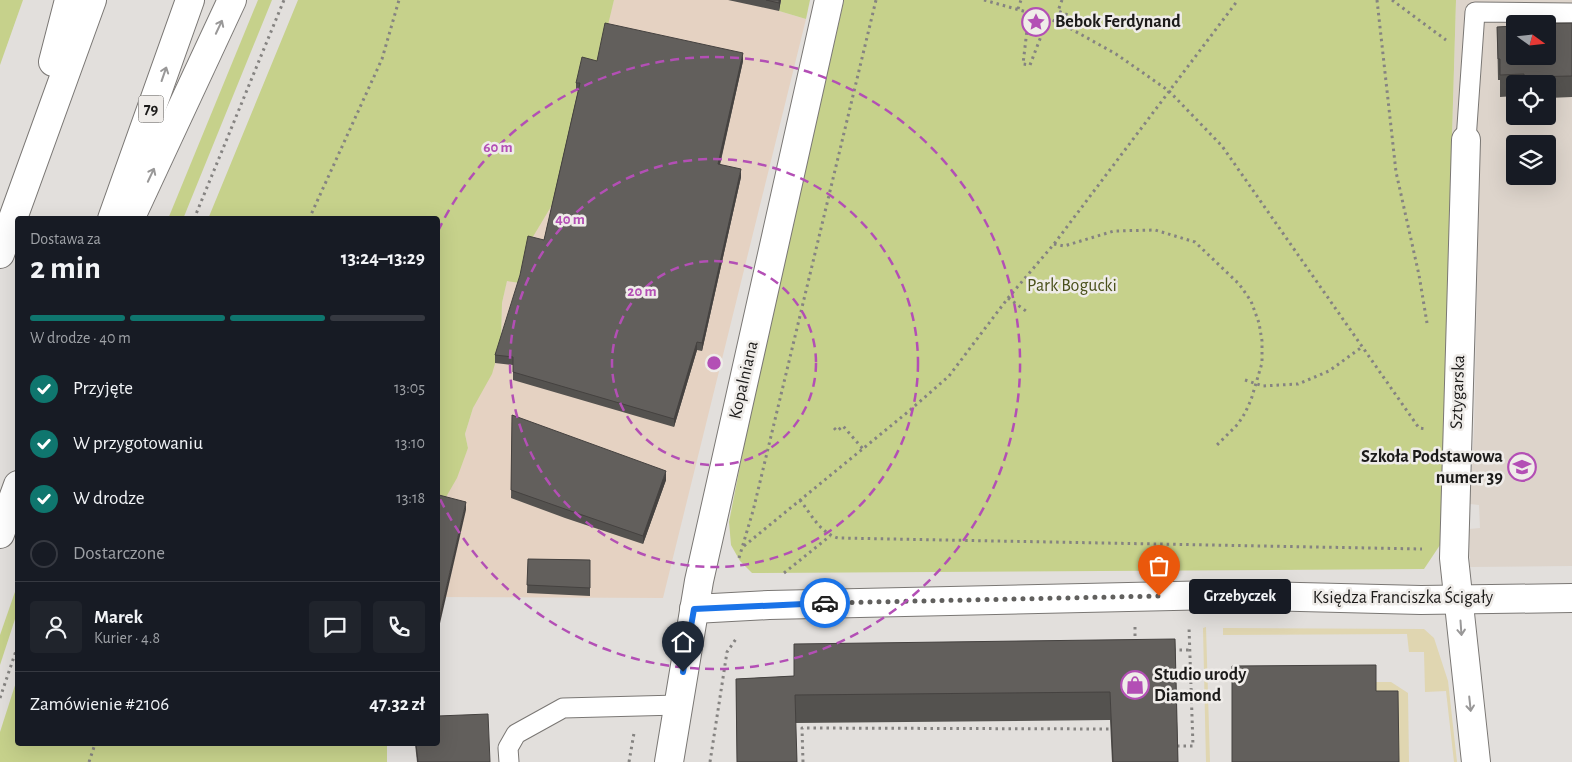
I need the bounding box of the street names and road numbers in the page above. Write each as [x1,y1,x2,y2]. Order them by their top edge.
road number: 79 [138,96,164,122]
street label: Kopalniana [726,339,762,421]
street label: Sztygarska [1448,355,1468,429]
street label: Księdza Franciszka Ścigały [1313,586,1494,607]

